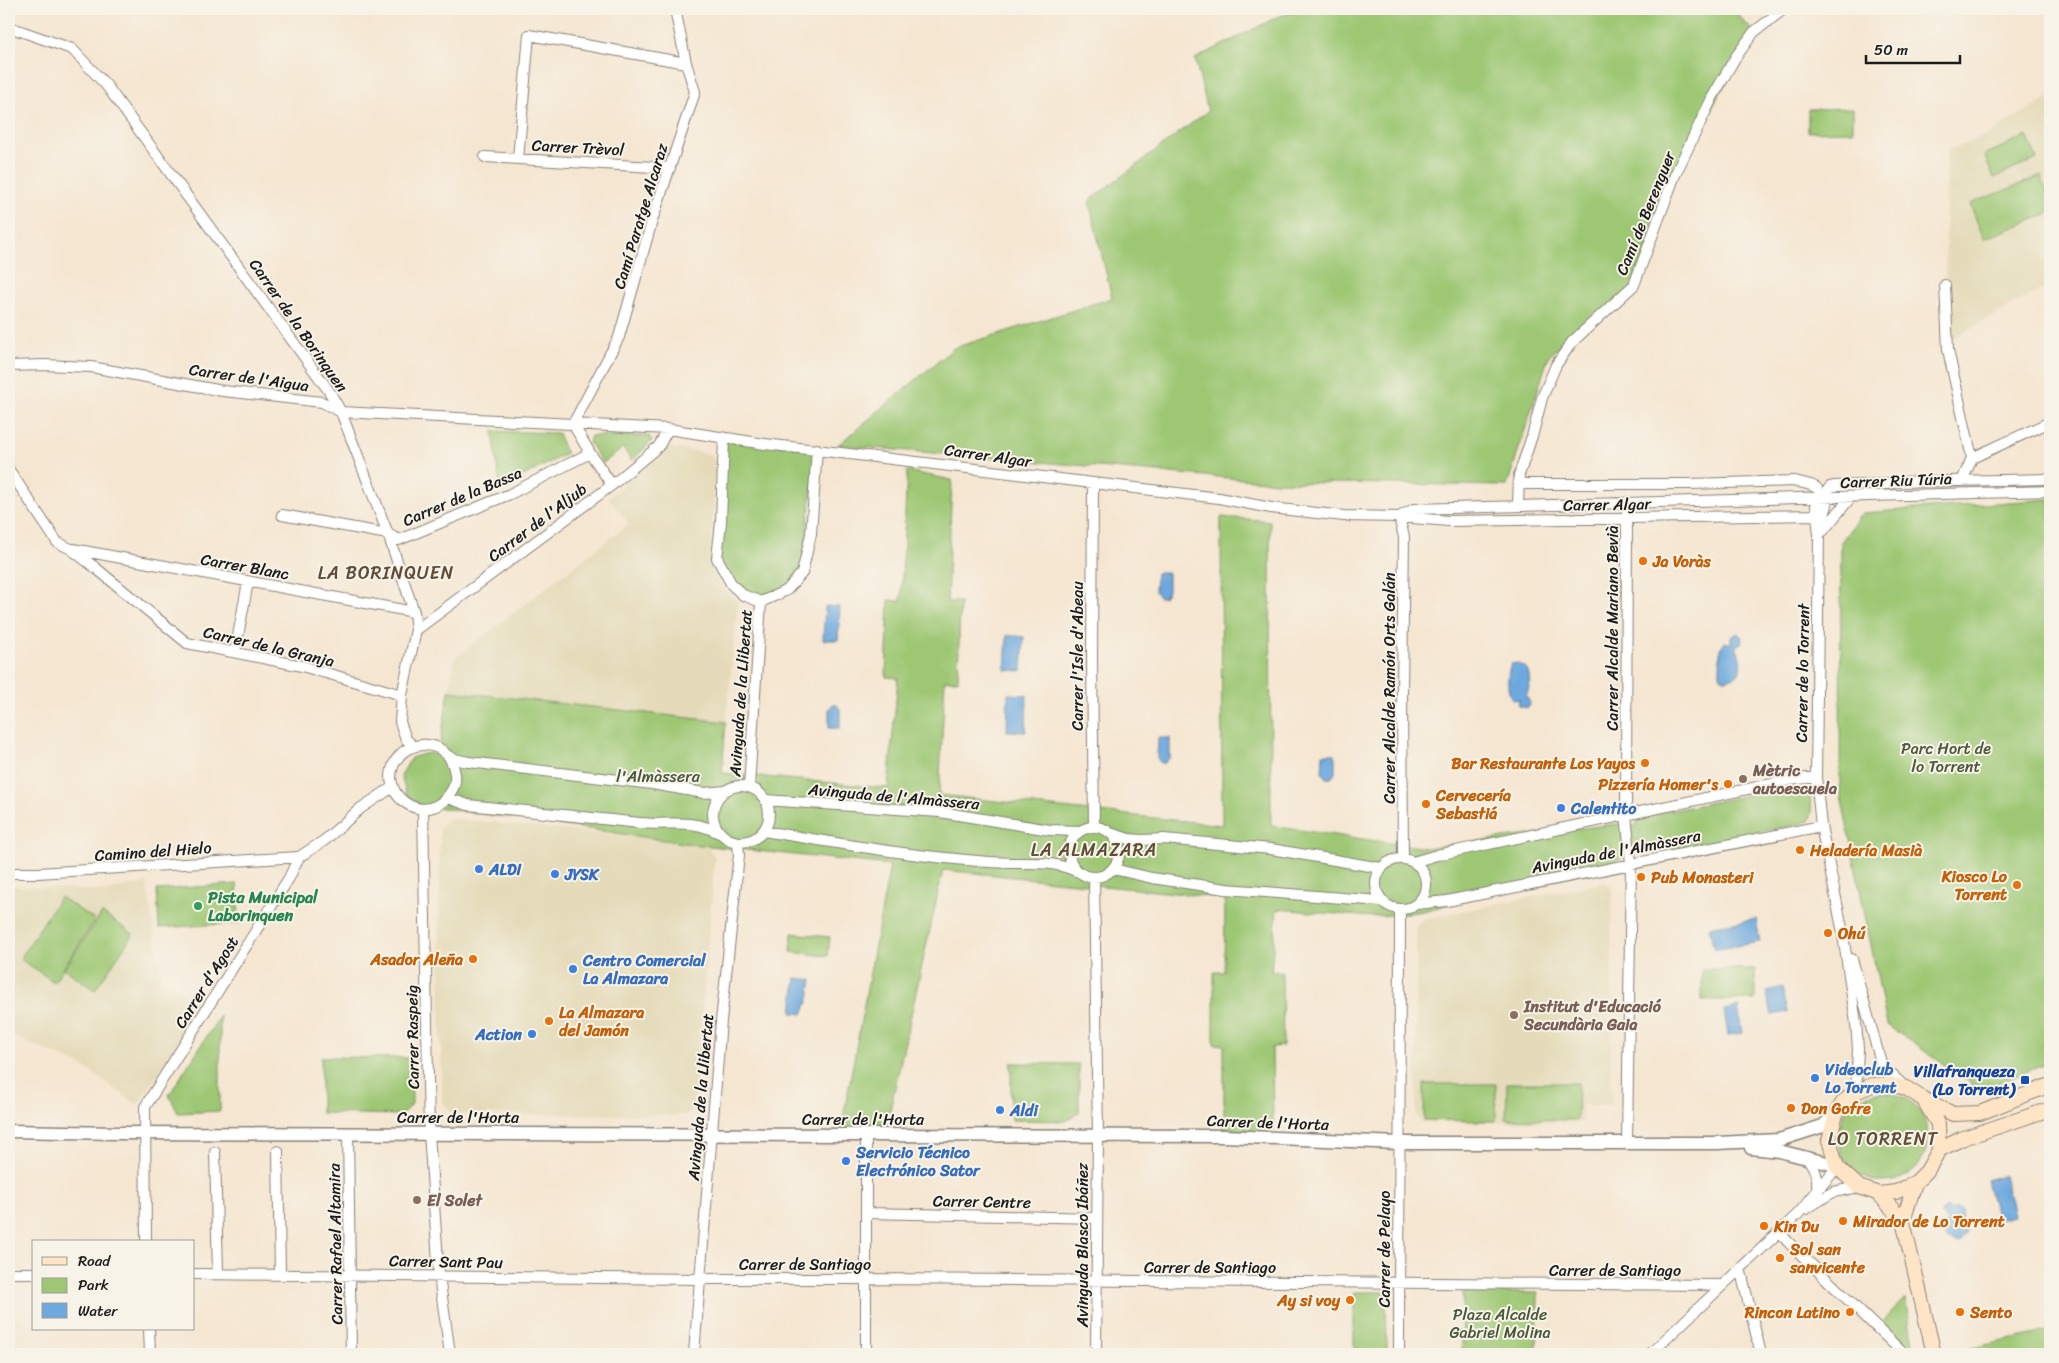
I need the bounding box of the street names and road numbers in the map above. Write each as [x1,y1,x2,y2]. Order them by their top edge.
street label: Carrer Trèvol [531,131,625,164]
street label: Camí Paratge Alcaraz [605,139,677,293]
street label: Camí de Berenguer [1607,145,1684,280]
street label: Carrer de la Borinquen [241,252,356,399]
street label: Carrer de l'Aigua [187,355,311,400]
street label: Carrer Algar [942,435,1035,476]
street label: Carrer de la Bassa [398,458,526,535]
street label: Carrer Riu Túria [1840,464,1952,497]
street label: Carrer de l'Aljub [481,475,594,570]
street label: Carrer Algar [1563,489,1653,520]
street label: Carrer Alcalde Mariano Bevià [1598,525,1627,731]
street label: Carrer Blanc [198,544,291,589]
street label: Carrer Alcalde Ramón Orts Galán [1375,572,1404,804]
street label: Carrer l'Isle d'Abeau [1063,581,1092,731]
street label: Carrer de lo Torrent [1787,603,1818,743]
street label: Avinguda de la Llibertat [720,608,761,779]
street label: Carrer de la Granja [201,617,337,676]
street label: Avinguda de l'Almàssera [806,774,982,819]
street label: Avinguda de l'Almàssera [1528,821,1704,882]
street label: Camino del Hielo [94,833,212,870]
street label: Carrer d'Agost [166,930,246,1034]
street label: Carrer Raspeig [397,985,428,1089]
street label: Avinguda de la Llibertat [679,1012,722,1183]
street label: Carrer de l'Horta [397,1103,520,1132]
street label: Carrer de l'Horta [802,1105,925,1134]
street label: Carrer de l'Horta [1207,1106,1330,1139]
street label: Carrer Rafael Altamira [320,1162,351,1325]
street label: Avinguda Blasco Ibáñez [1068,1162,1097,1328]
street label: Carrer Centre [933,1186,1031,1217]
street label: Carrer de Pelayo [1370,1190,1399,1308]
street label: Carrer Sant Pau [389,1246,504,1277]
street label: Carrer de Santiago [739,1250,871,1279]
street label: Carrer de Santiago [1144,1253,1276,1282]
street label: Carrer de Santiago [1549,1256,1681,1285]

